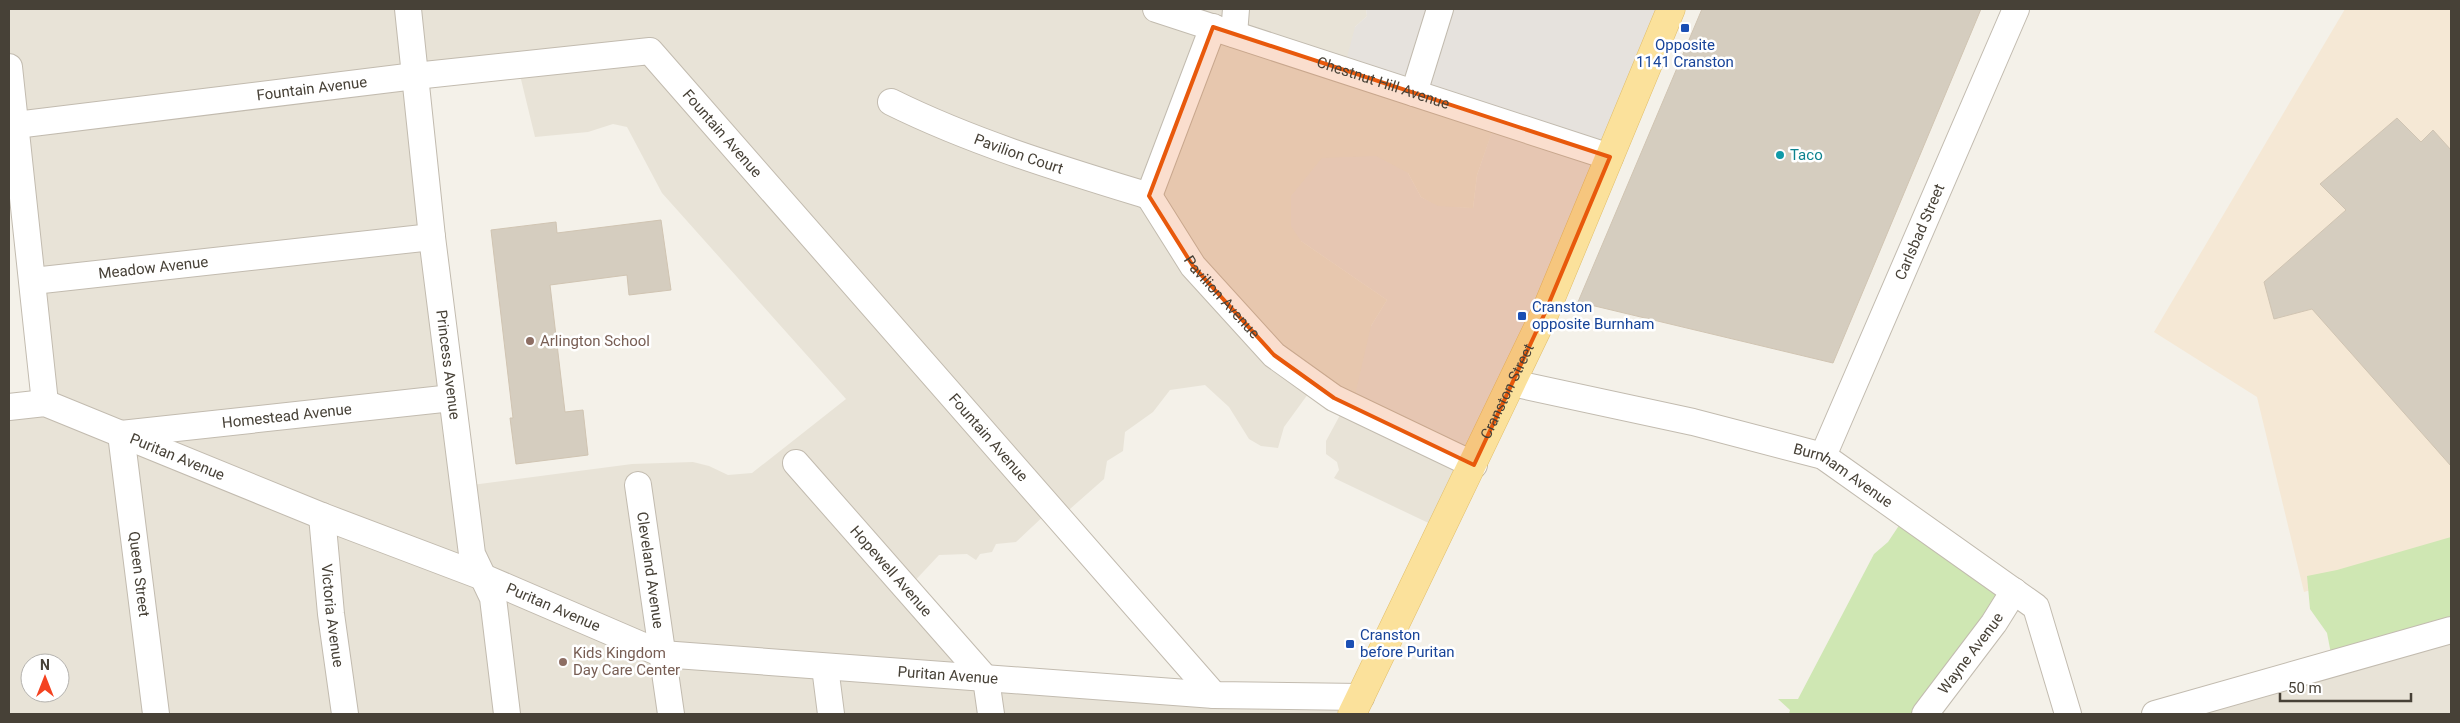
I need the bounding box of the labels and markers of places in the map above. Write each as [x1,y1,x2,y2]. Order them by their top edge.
marker: Opposite 1141 Cranston [1679,22,1691,34]
place label: Opposite 1141 Cranston [1636,36,1734,71]
place label: Taco [1790,146,1823,164]
marker: Taco [1774,149,1786,161]
place label: Cranston opposite Burnham [1532,298,1654,333]
marker: Cranston opposite Burnham [1516,310,1528,322]
place label: Arlington School [540,332,650,350]
marker: Arlington School [524,335,536,347]
place label: Cranston before Puritan [1360,626,1455,661]
marker: Cranston before Puritan [1344,638,1356,650]
place label: Kids Kingdom Day Care Center [573,644,680,679]
marker: Kids Kingdom Day Care Center [557,656,569,668]

